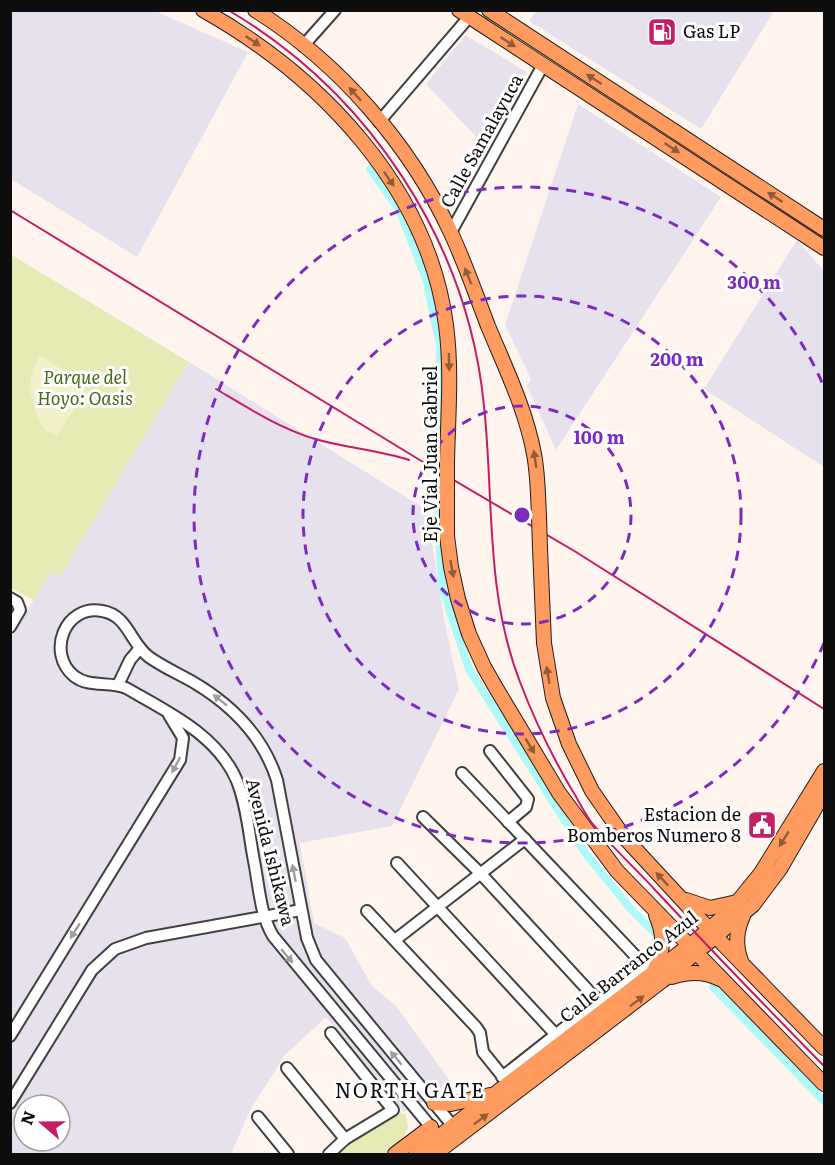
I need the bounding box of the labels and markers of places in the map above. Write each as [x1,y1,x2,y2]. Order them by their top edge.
fuel station icon: Gas LP [646,16,678,48]
place label: Gas LP [683,17,740,44]
centre of rings [512,505,532,525]
place label: Estacion de Bomberos Numero 8 [567,800,741,848]
public building icon: Estacion de Bomberos Numero 8 [746,809,778,841]

